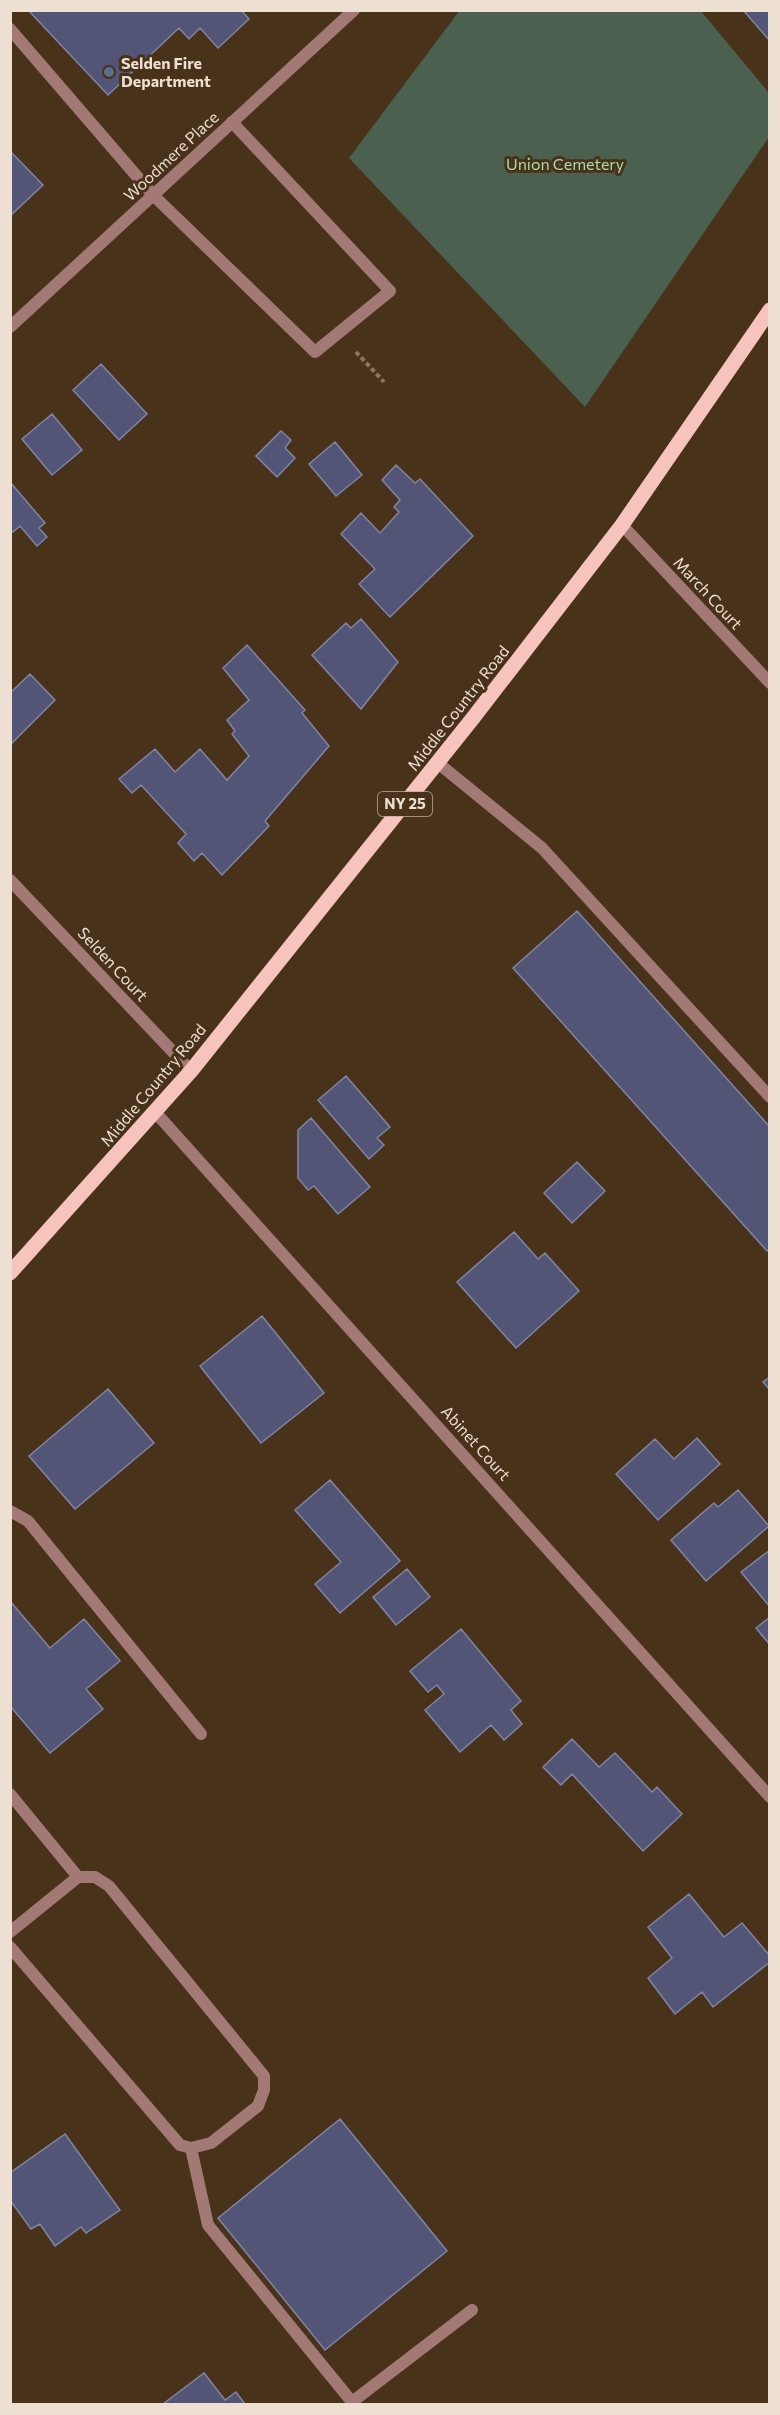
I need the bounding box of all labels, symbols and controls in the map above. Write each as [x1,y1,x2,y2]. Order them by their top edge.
place label: Selden Fire Department [121,53,211,90]
marker: Selden Fire Department [102,65,116,79]
street label: Woodmere Place [119,107,222,204]
park label: Union Cemetery [506,154,624,173]
street label: March Court [670,552,747,633]
street label: Middle Country Road [403,641,512,774]
road number: NY 25 [378,792,432,816]
street label: Selden Court [74,923,153,1005]
street label: Middle Country Road [96,1020,209,1150]
street label: Abinet Court [438,1401,515,1484]

